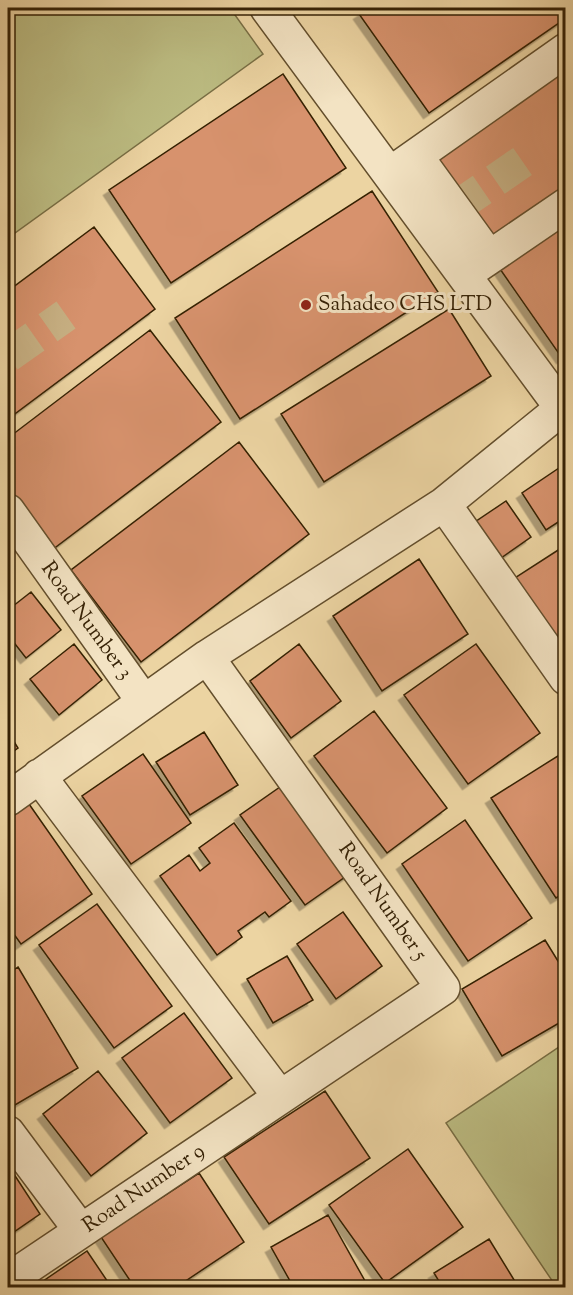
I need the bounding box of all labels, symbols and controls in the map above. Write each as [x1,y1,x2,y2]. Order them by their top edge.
place label: Sahadeo CHS LTD [318,290,492,320]
marker: Sahadeo CHS LTD [299,298,313,312]
street label: Road Number 3 [33,556,139,686]
street label: Road Number 5 [330,837,434,967]
street label: Road Number 9 [77,1137,211,1241]

